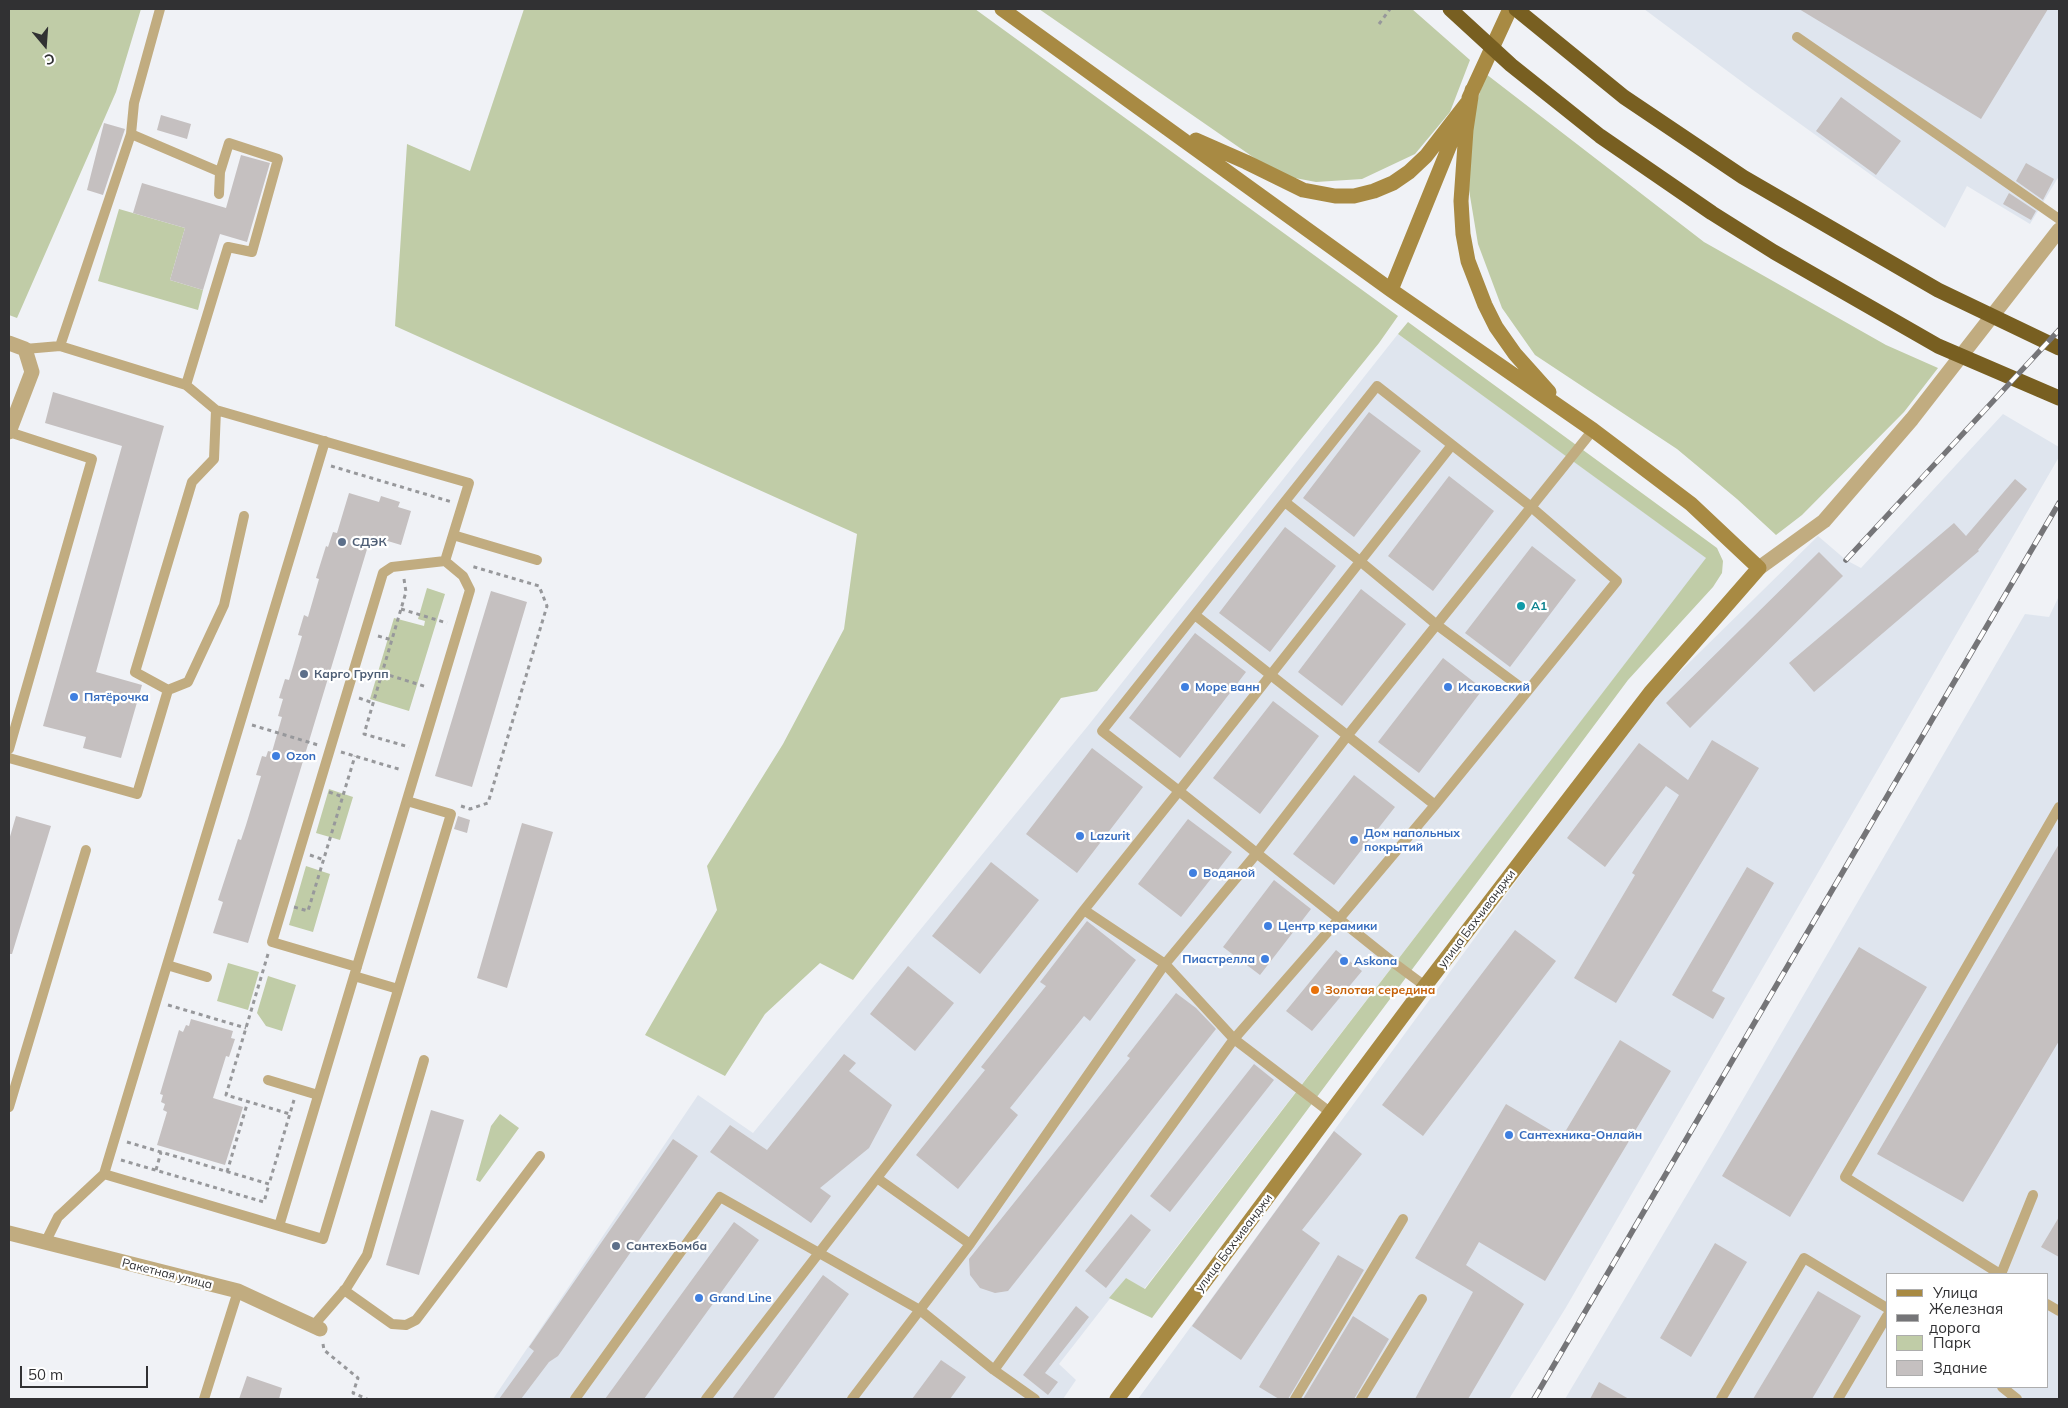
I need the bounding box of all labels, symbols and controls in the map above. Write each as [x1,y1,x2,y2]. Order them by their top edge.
north arrow [20,20,70,70]
text: С [42,49,57,69]
place label: СДЭК [352,535,387,549]
marker: СДЭК [336,536,348,548]
place label: A1 [1531,599,1547,613]
marker: A1 [1515,600,1527,612]
place label: Карго Групп [314,667,389,681]
marker: Карго Групп [298,668,310,680]
place label: Море ванн [1195,680,1260,694]
place label: Исаковский [1458,680,1530,694]
marker: Море ванн [1179,681,1191,693]
marker: Исаковский [1442,681,1454,693]
place label: Пятёрочка [84,690,149,704]
marker: Пятёрочка [68,691,80,703]
place label: Ozon [286,749,316,763]
marker: Ozon [270,750,282,762]
place label: Дом напольных покрытий [1364,826,1460,854]
place label: Lazurit [1090,829,1130,843]
marker: Lazurit [1074,830,1086,842]
marker: Дом напольных покрытий [1348,834,1360,846]
place label: Водяной [1203,866,1255,880]
marker: Водяной [1187,867,1199,879]
street label: улица Бахчиванджи [1435,867,1519,971]
place label: Центр керамики [1278,919,1377,933]
marker: Центр керамики [1262,920,1274,932]
place label: Пиастрелла [1182,952,1255,966]
marker: Пиастрелла [1259,953,1271,965]
place label: Askona [1354,954,1397,968]
marker: Askona [1338,955,1350,967]
place label: Золотая середина [1325,983,1435,997]
marker: Золотая середина [1309,984,1321,996]
place label: Сантехника-Онлайн [1519,1128,1642,1142]
marker: Сантехника-Онлайн [1503,1129,1515,1141]
street label: улица Бахчиванджи [1192,1191,1276,1295]
place label: СантехБомба [626,1239,707,1253]
marker: СантехБомба [610,1240,622,1252]
street label: Ракетная улица [120,1256,214,1292]
legend [1886,1273,2048,1388]
text: Улица [1933,1283,1978,1302]
place label: Grand Line [709,1291,772,1305]
marker: Grand Line [693,1292,705,1304]
text: Железная дорога [1929,1299,2003,1337]
text: Парк [1933,1333,1971,1352]
scale bar [22,1356,150,1388]
text: Здание [1933,1358,1987,1377]
text: 50 m [28,1365,63,1384]

